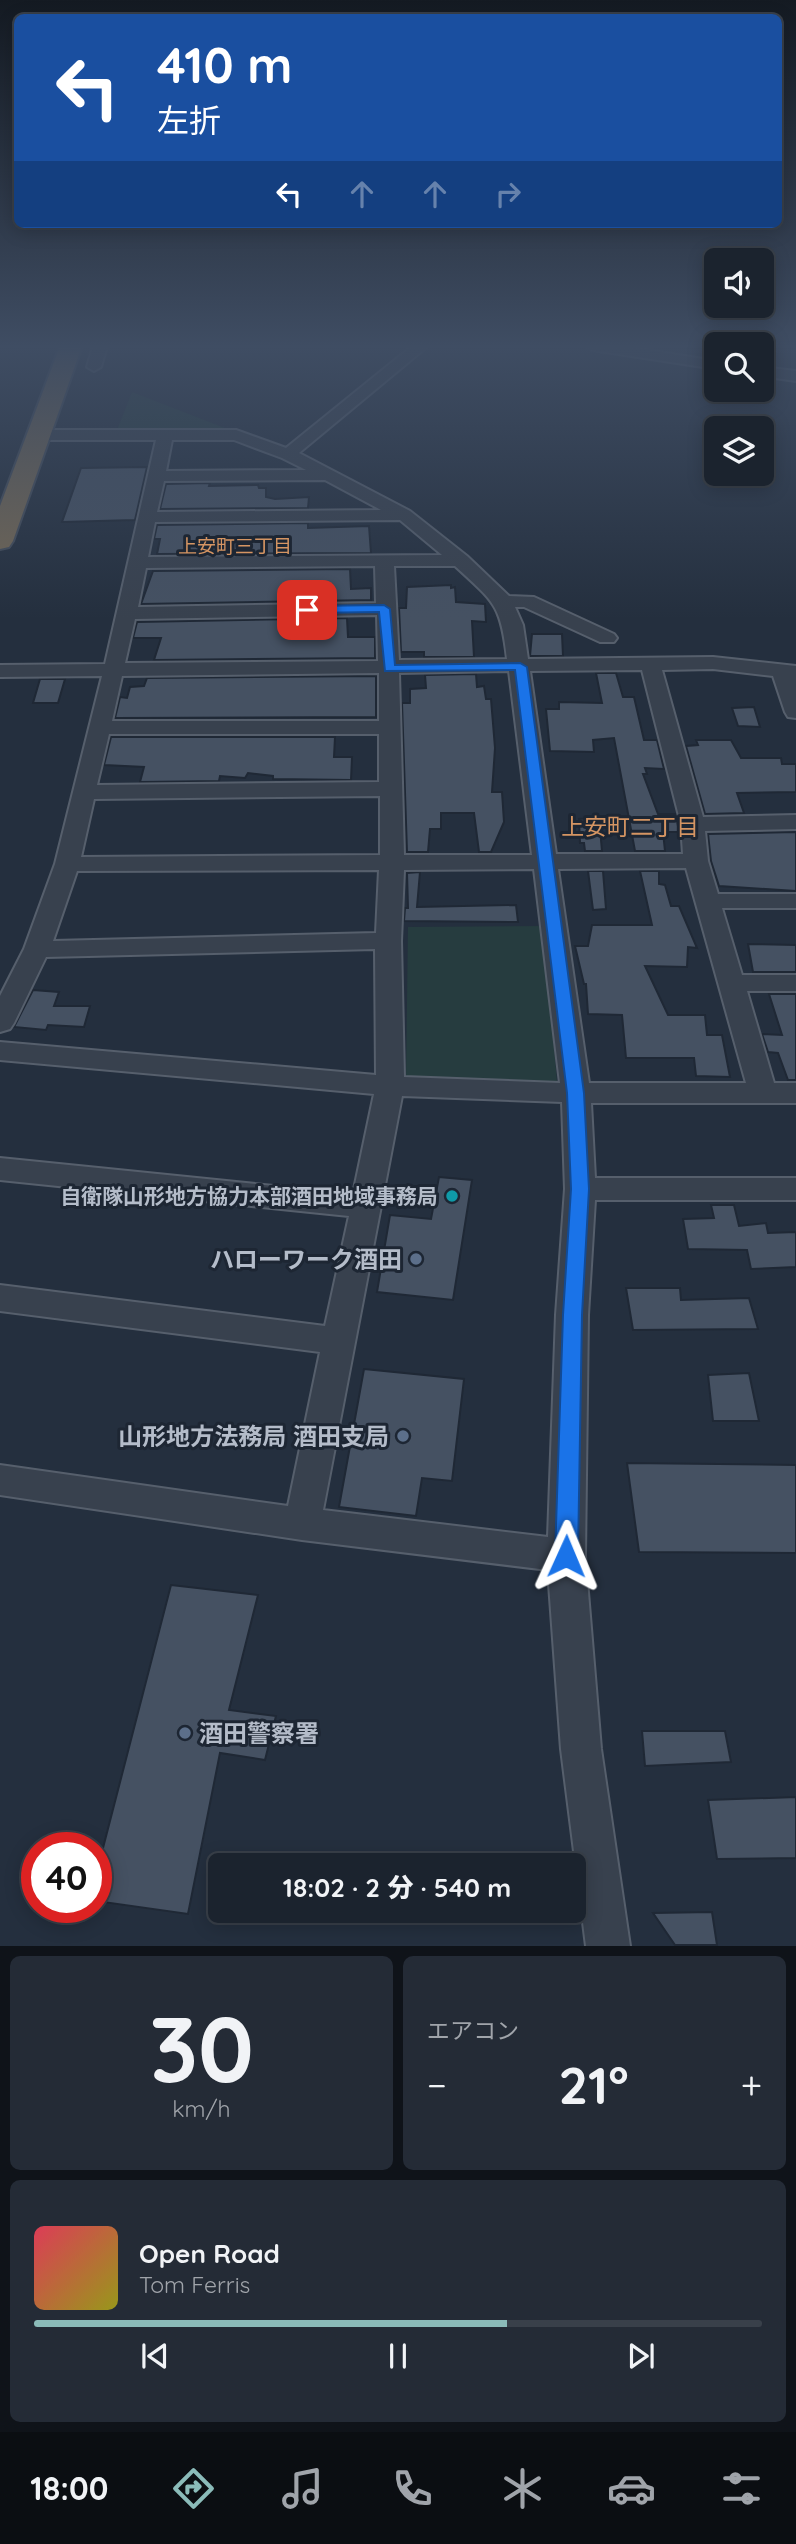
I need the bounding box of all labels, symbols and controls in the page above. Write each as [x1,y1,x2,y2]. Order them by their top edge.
text: 410 m [157,34,292,95]
icon: left [42,42,133,133]
text: 左折 [157,100,221,140]
icon: left [270,175,308,213]
icon: ahead [343,175,381,213]
icon: ahead [416,175,454,213]
icon: right [489,175,527,213]
map controls [704,248,774,486]
button: sound [704,248,774,318]
button: search [704,332,774,402]
button: layers [704,416,774,486]
district label: 上安町三丁目 [178,534,292,558]
pin [277,580,337,640]
icon: arrive [288,591,326,629]
district label: 上安町二丁目 [561,812,699,841]
place label: 自衛隊山形地方協力本部酒田地域事務局 [60,1183,438,1209]
marker: 自衛隊山形地方協力本部酒田地域事務局 [444,1188,460,1204]
place label: ハローワーク酒田 [210,1244,402,1274]
marker: ハローワーク酒田 [408,1251,424,1267]
place label: 山形地方法務局 酒田支局 [118,1421,389,1451]
marker: 山形地方法務局 酒田支局 [395,1428,411,1444]
position arrow [529,1519,603,1593]
place label: 酒田警察署 [199,1718,319,1748]
marker: 酒田警察署 [177,1725,193,1741]
speed limit sign: 40 [21,1832,112,1923]
text: 18:02 · 2 分 · 540 m [283,1871,511,1904]
text: 30 [149,1991,254,2105]
text: エアコン [427,2016,519,2045]
text: 21° [559,2052,629,2117]
text: − [427,2061,447,2109]
text: + [741,2061,762,2109]
text: km/h [172,2094,231,2123]
text: Open Road [139,2237,280,2270]
text: Tom Ferris [139,2270,250,2299]
icon: previous [136,2337,174,2375]
icon: pause [379,2337,417,2375]
icon: next [622,2337,660,2375]
icon: directions [169,2464,218,2513]
icon: music [278,2464,327,2513]
icon: phone [388,2464,437,2513]
icon: climate [498,2464,547,2513]
icon: car [607,2464,656,2513]
icon: filters [717,2464,766,2513]
text: 18:00 [30,2468,108,2508]

